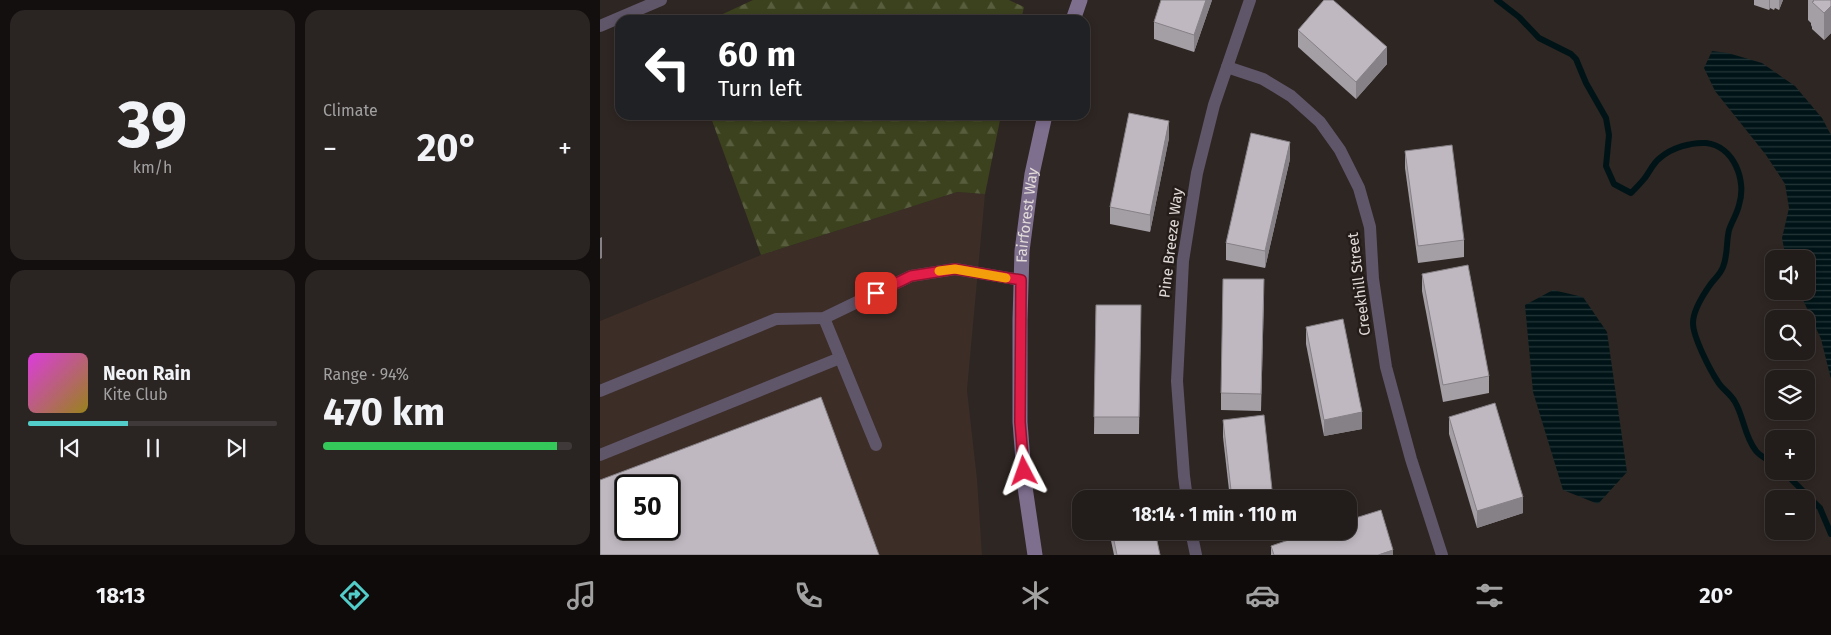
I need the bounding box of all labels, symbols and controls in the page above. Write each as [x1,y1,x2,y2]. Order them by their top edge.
text: 60 m [718,33,796,75]
icon: left [635,35,700,100]
text: Turn left [718,75,802,102]
text: 39 [118,86,187,164]
text: Climate [323,101,378,120]
text: 20° [417,125,478,171]
text: − [323,132,337,165]
text: + [558,132,572,165]
text: km/h [133,158,172,177]
street label: Fairforest Way [1013,165,1042,263]
street label: Pine Breeze Way [1155,186,1187,299]
street label: Creekhill Street [1344,231,1374,337]
map controls [1765,250,1815,540]
button: sound [1765,250,1815,300]
pin [855,272,897,314]
icon: arrive [862,279,890,307]
button: search [1765,310,1815,360]
text: Neon Rain [103,362,191,385]
text: Range · 94% [323,365,409,384]
button: layers [1765,370,1815,420]
text: Kite Club [103,385,168,404]
text: 470 km [323,389,445,435]
button: + [1765,430,1815,480]
icon: previous [56,434,84,462]
icon: pause [139,434,167,462]
icon: next [222,434,250,462]
position arrow [997,444,1049,496]
speed limit sign: 50 [615,475,680,540]
button: − [1765,490,1815,540]
text: 18:14 · 1 min · 110 m [1132,503,1297,526]
icon: directions [337,578,372,613]
icon: music [564,578,599,613]
icon: phone [791,578,826,613]
icon: climate [1018,578,1053,613]
icon: car [1245,578,1280,613]
icon: filters [1472,578,1507,613]
text: 18:13 [96,582,145,609]
text: 20° [1699,582,1735,609]

